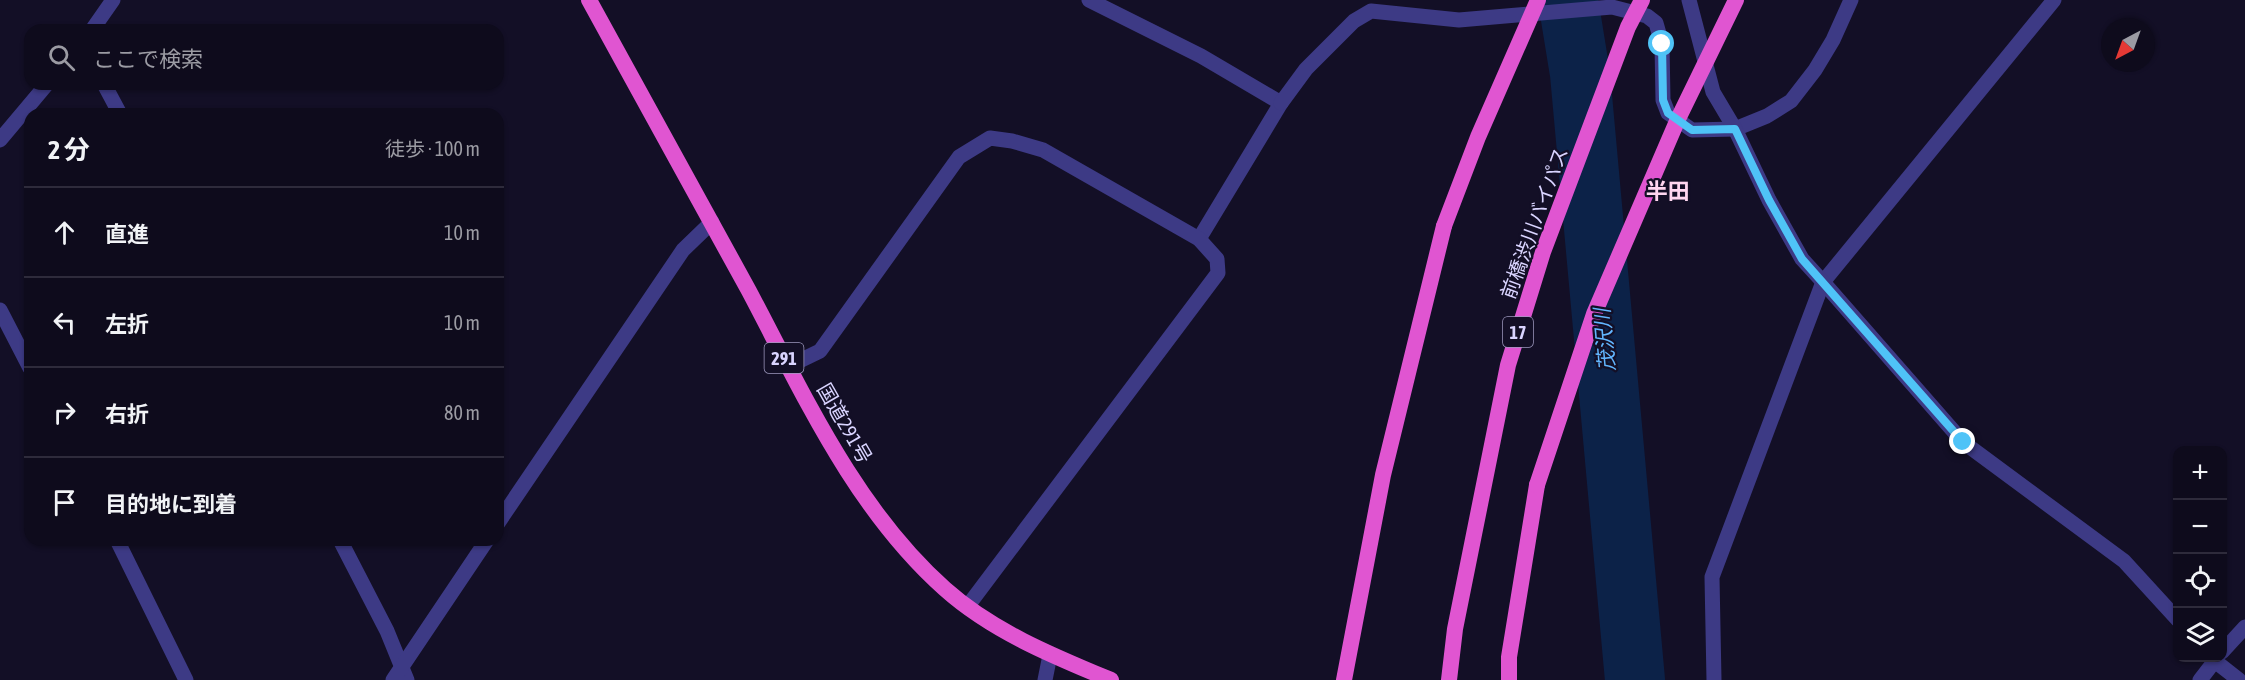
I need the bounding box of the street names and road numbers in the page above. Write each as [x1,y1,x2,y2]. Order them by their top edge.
street label: 前橋渋川バイパス [1496,144,1572,302]
road number: 17 [1503,317,1533,347]
road number: 291 [764,343,804,373]
street label: 国道291号 [813,379,877,467]

